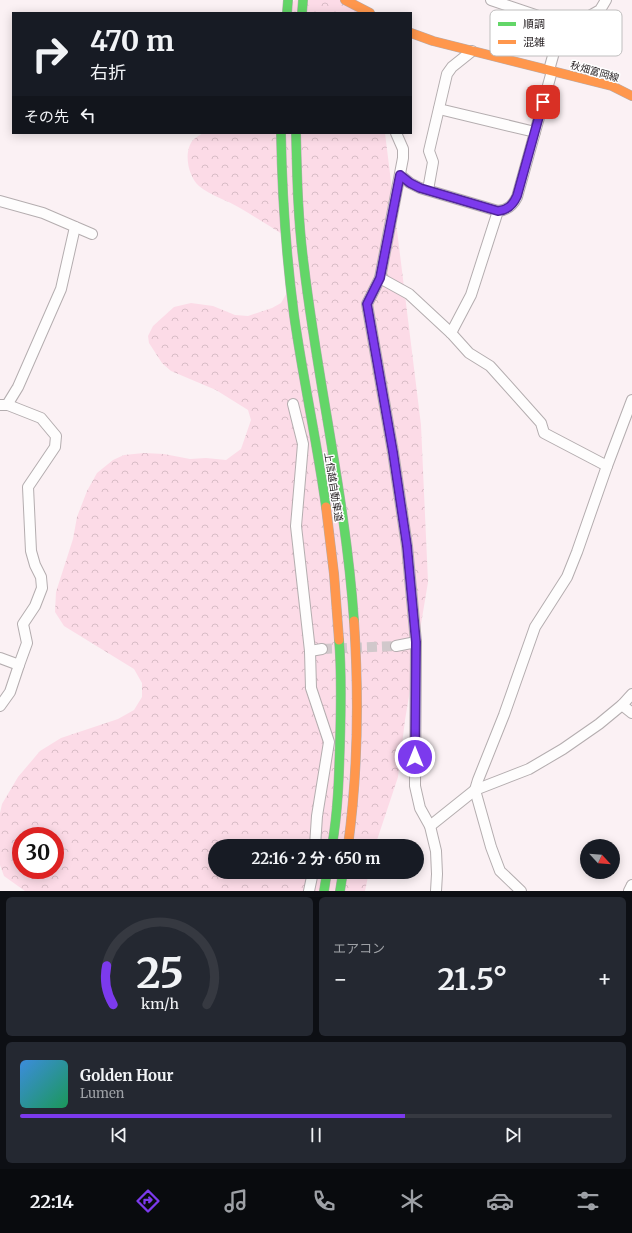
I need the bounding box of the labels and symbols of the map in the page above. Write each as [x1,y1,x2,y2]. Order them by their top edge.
legend [490,10,622,56]
text: 順調 [523,17,545,31]
text: 混雑 [523,35,545,49]
street label: 秋畑富岡線 [569,58,621,85]
pin [526,85,560,119]
street label: 上信越自動車道 [322,451,345,523]
position arrow [394,736,436,778]
speed limit sign: 30 [12,827,64,879]
north arrow [580,839,620,879]

